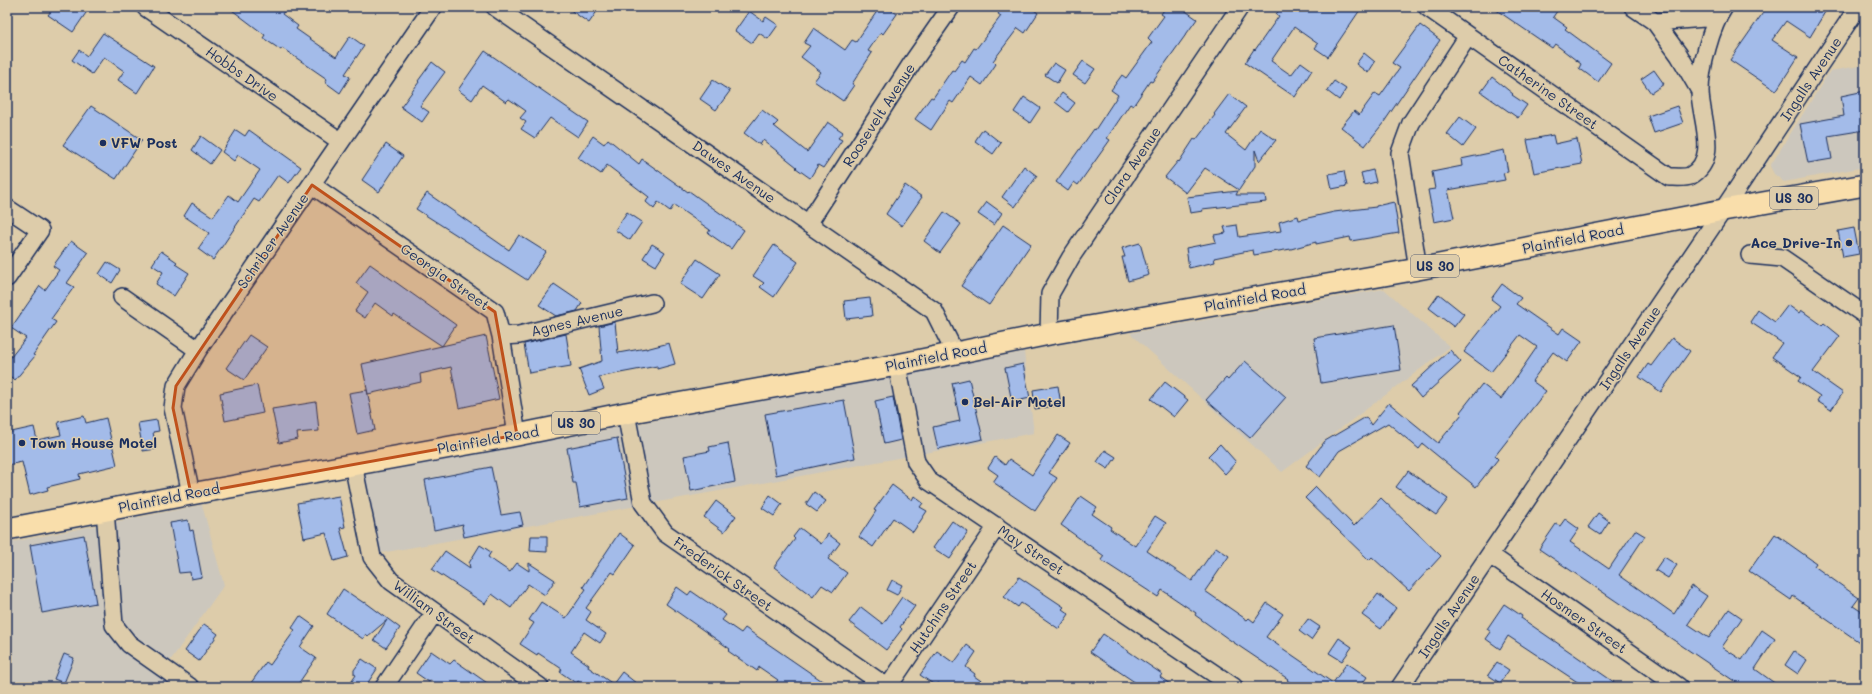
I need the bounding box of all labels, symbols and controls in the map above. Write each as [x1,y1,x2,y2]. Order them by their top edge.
street label: Ingalls Avenue [1775,33,1846,124]
street label: Hobbs Drive [202,42,282,106]
street label: Catherine Street [1494,50,1602,133]
street label: Roosevelt Avenue [838,59,919,170]
street label: Clara Avenue [1098,123,1165,209]
place label: VFW Post [111,133,178,152]
street label: Dawes Avenue [689,136,780,207]
marker: VFW Post [98,138,108,148]
road number: US 30 [1770,187,1818,209]
street label: Schriber Avenue [232,189,313,292]
street label: Plainfield Road [1521,219,1625,258]
place label: Ace Drive-In [1750,233,1841,252]
marker: Ace Drive-In [1844,238,1854,248]
street label: Georgia Street [397,239,494,314]
road number: US 30 [1411,255,1459,277]
street label: Plainfield Road [1203,279,1307,316]
street label: Agnes Avenue [529,301,625,340]
street label: Ingalls Avenue [1594,302,1665,393]
street label: Plainfield Road [884,337,988,376]
place label: Bel-Air Motel [973,392,1065,411]
marker: Bel-Air Motel [960,397,970,407]
road number: US 30 [552,412,600,434]
street label: Plainfield Road [436,421,540,458]
place label: Town House Motel [30,433,157,452]
marker: Town House Motel [17,438,27,448]
street label: Plainfield Road [117,478,221,517]
street label: May Street [994,520,1068,579]
street label: Frederick Street [670,532,777,615]
street label: Hutchins Street [905,557,981,657]
street label: Ingalls Avenue [1413,570,1484,661]
street label: William Street [390,575,479,648]
street label: Hosmer Street [1537,584,1631,657]

